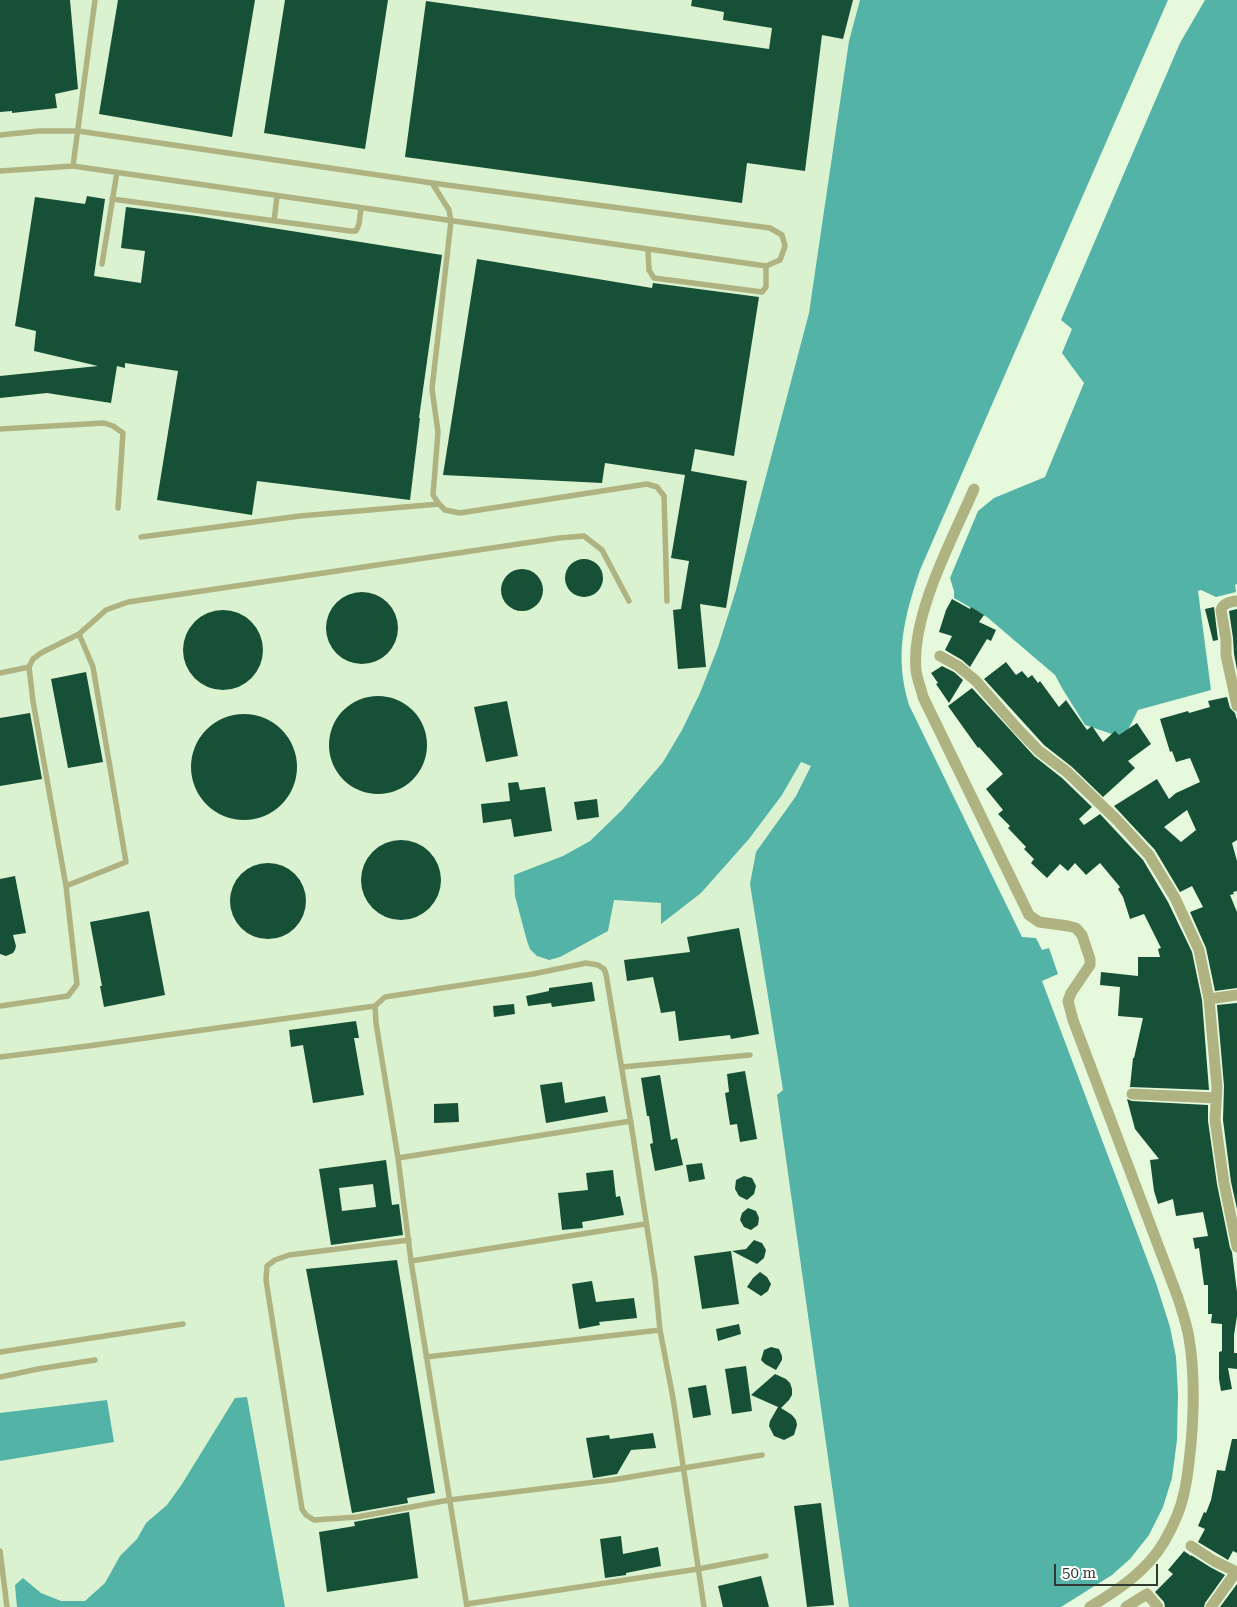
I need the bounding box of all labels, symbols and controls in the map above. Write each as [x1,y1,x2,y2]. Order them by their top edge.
scale bar [1057,1554,1161,1586]
text: 50 m [1062,1564,1096,1582]

